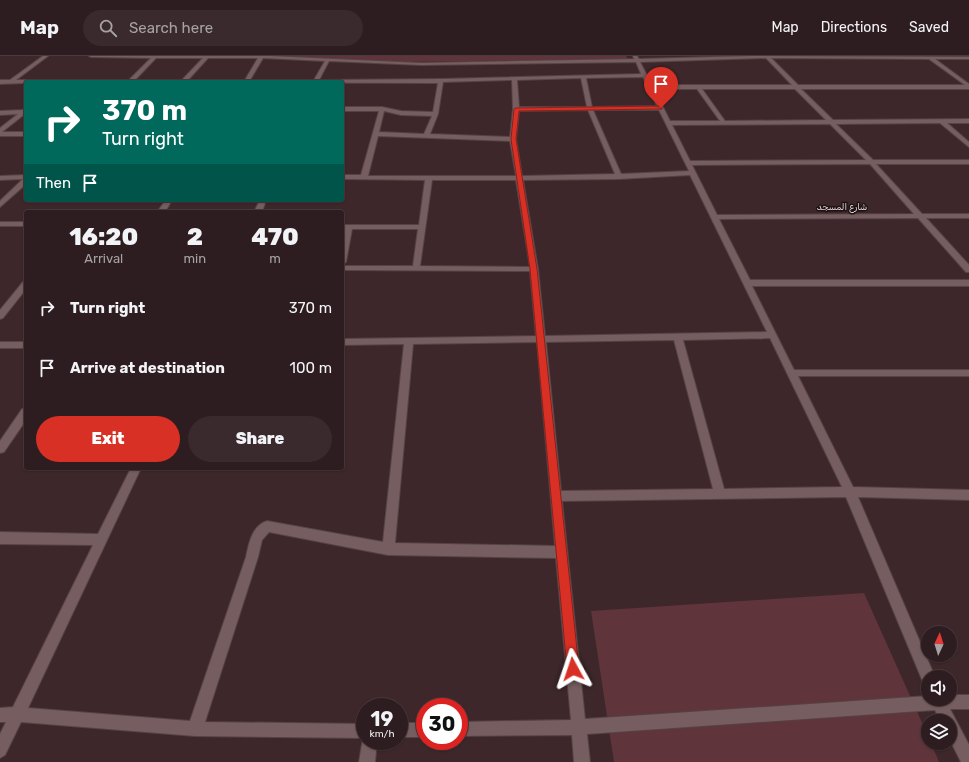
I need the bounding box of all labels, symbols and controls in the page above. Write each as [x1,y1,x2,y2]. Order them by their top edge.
search box [83,10,363,46]
text: Map [20,16,59,39]
icon: search [97,17,119,39]
text: Search here [129,19,213,37]
text: Map [772,19,799,36]
text: Directions [821,19,887,36]
text: Saved [909,19,949,36]
pin [644,67,678,108]
icon: arrive [650,73,672,95]
text: 370 m [102,94,187,127]
icon: right [36,96,88,148]
text: Turn right [102,128,184,150]
icon: arrive [79,172,101,194]
text: Then [36,174,71,192]
street label: شارع المسجد [817,202,867,213]
text: 16:20 [69,223,138,251]
text: 2 [187,223,203,251]
text: 470 [251,223,299,251]
text: Arrival [84,251,123,266]
text: min [184,251,206,266]
text: m [269,251,281,266]
icon: right [36,297,58,319]
text: Turn right [70,299,145,317]
text: 370 m [289,299,332,317]
icon: arrive [36,357,58,379]
text: Arrive at destination [70,359,225,377]
text: 100 m [290,359,332,377]
button: Exit [36,416,180,462]
button: Share [188,416,332,462]
north arrow [921,626,957,662]
map controls [921,626,957,750]
position arrow [552,648,594,690]
button: sound [921,670,957,706]
speed limit sign: 30 [416,698,468,750]
text: 19 [371,707,393,731]
button: layers [921,714,957,750]
text: km/h [370,728,394,740]

